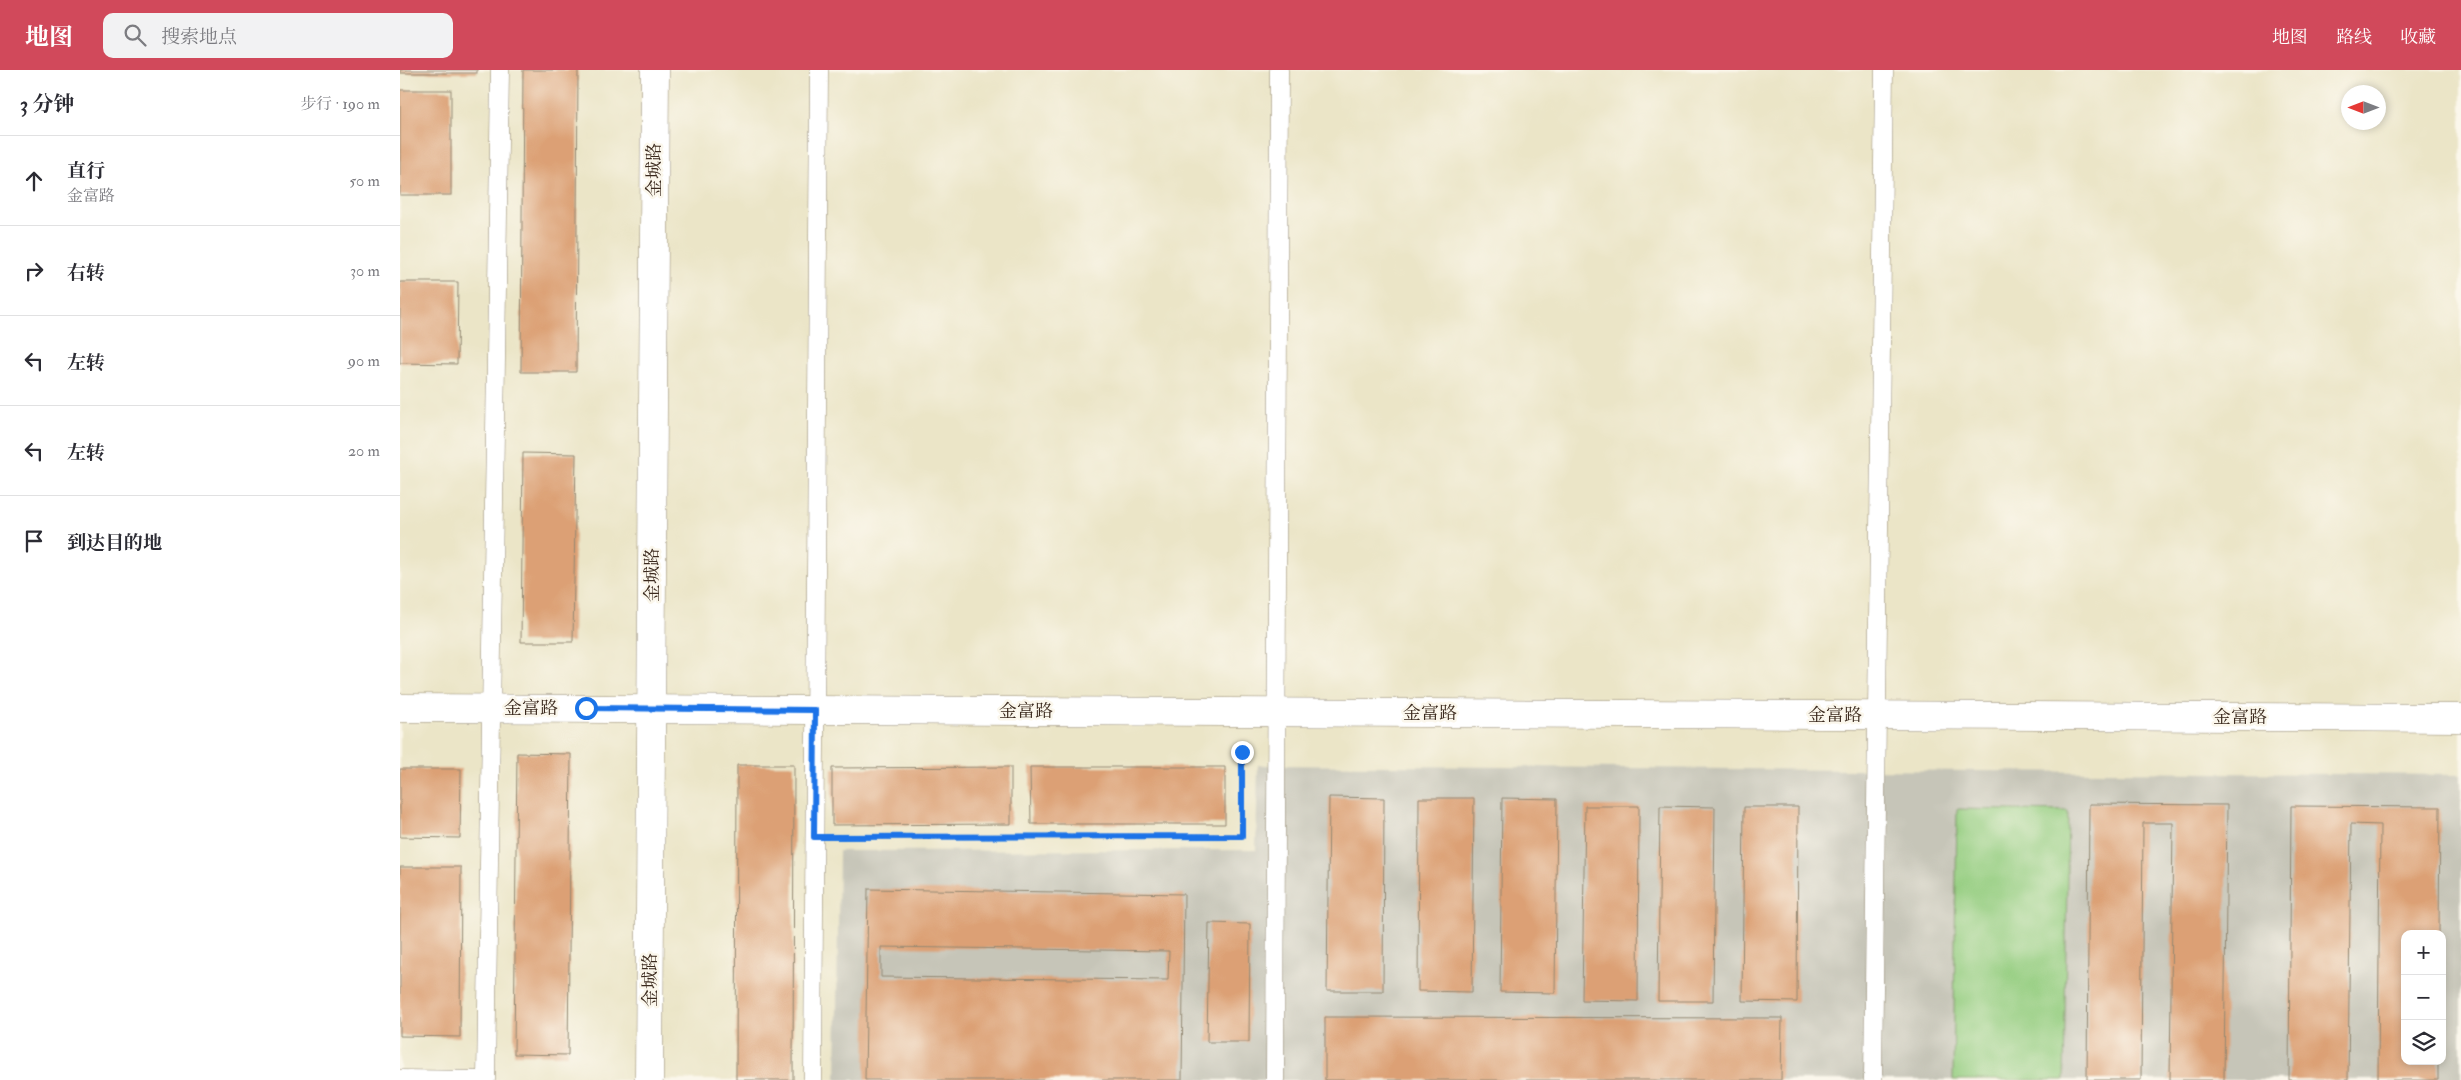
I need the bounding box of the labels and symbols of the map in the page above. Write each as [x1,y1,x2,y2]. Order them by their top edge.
north arrow [2341,85,2386,130]
street label: 金城路 [643,143,666,197]
street label: 金城路 [641,548,664,602]
street label: 金富路 [504,697,558,720]
route start [575,697,598,720]
street label: 金富路 [999,700,1053,723]
street label: 金富路 [1403,702,1457,725]
street label: 金富路 [1808,704,1862,727]
street label: 金富路 [2213,706,2267,729]
route end [1231,741,1254,764]
street label: 金城路 [639,953,662,1007]

